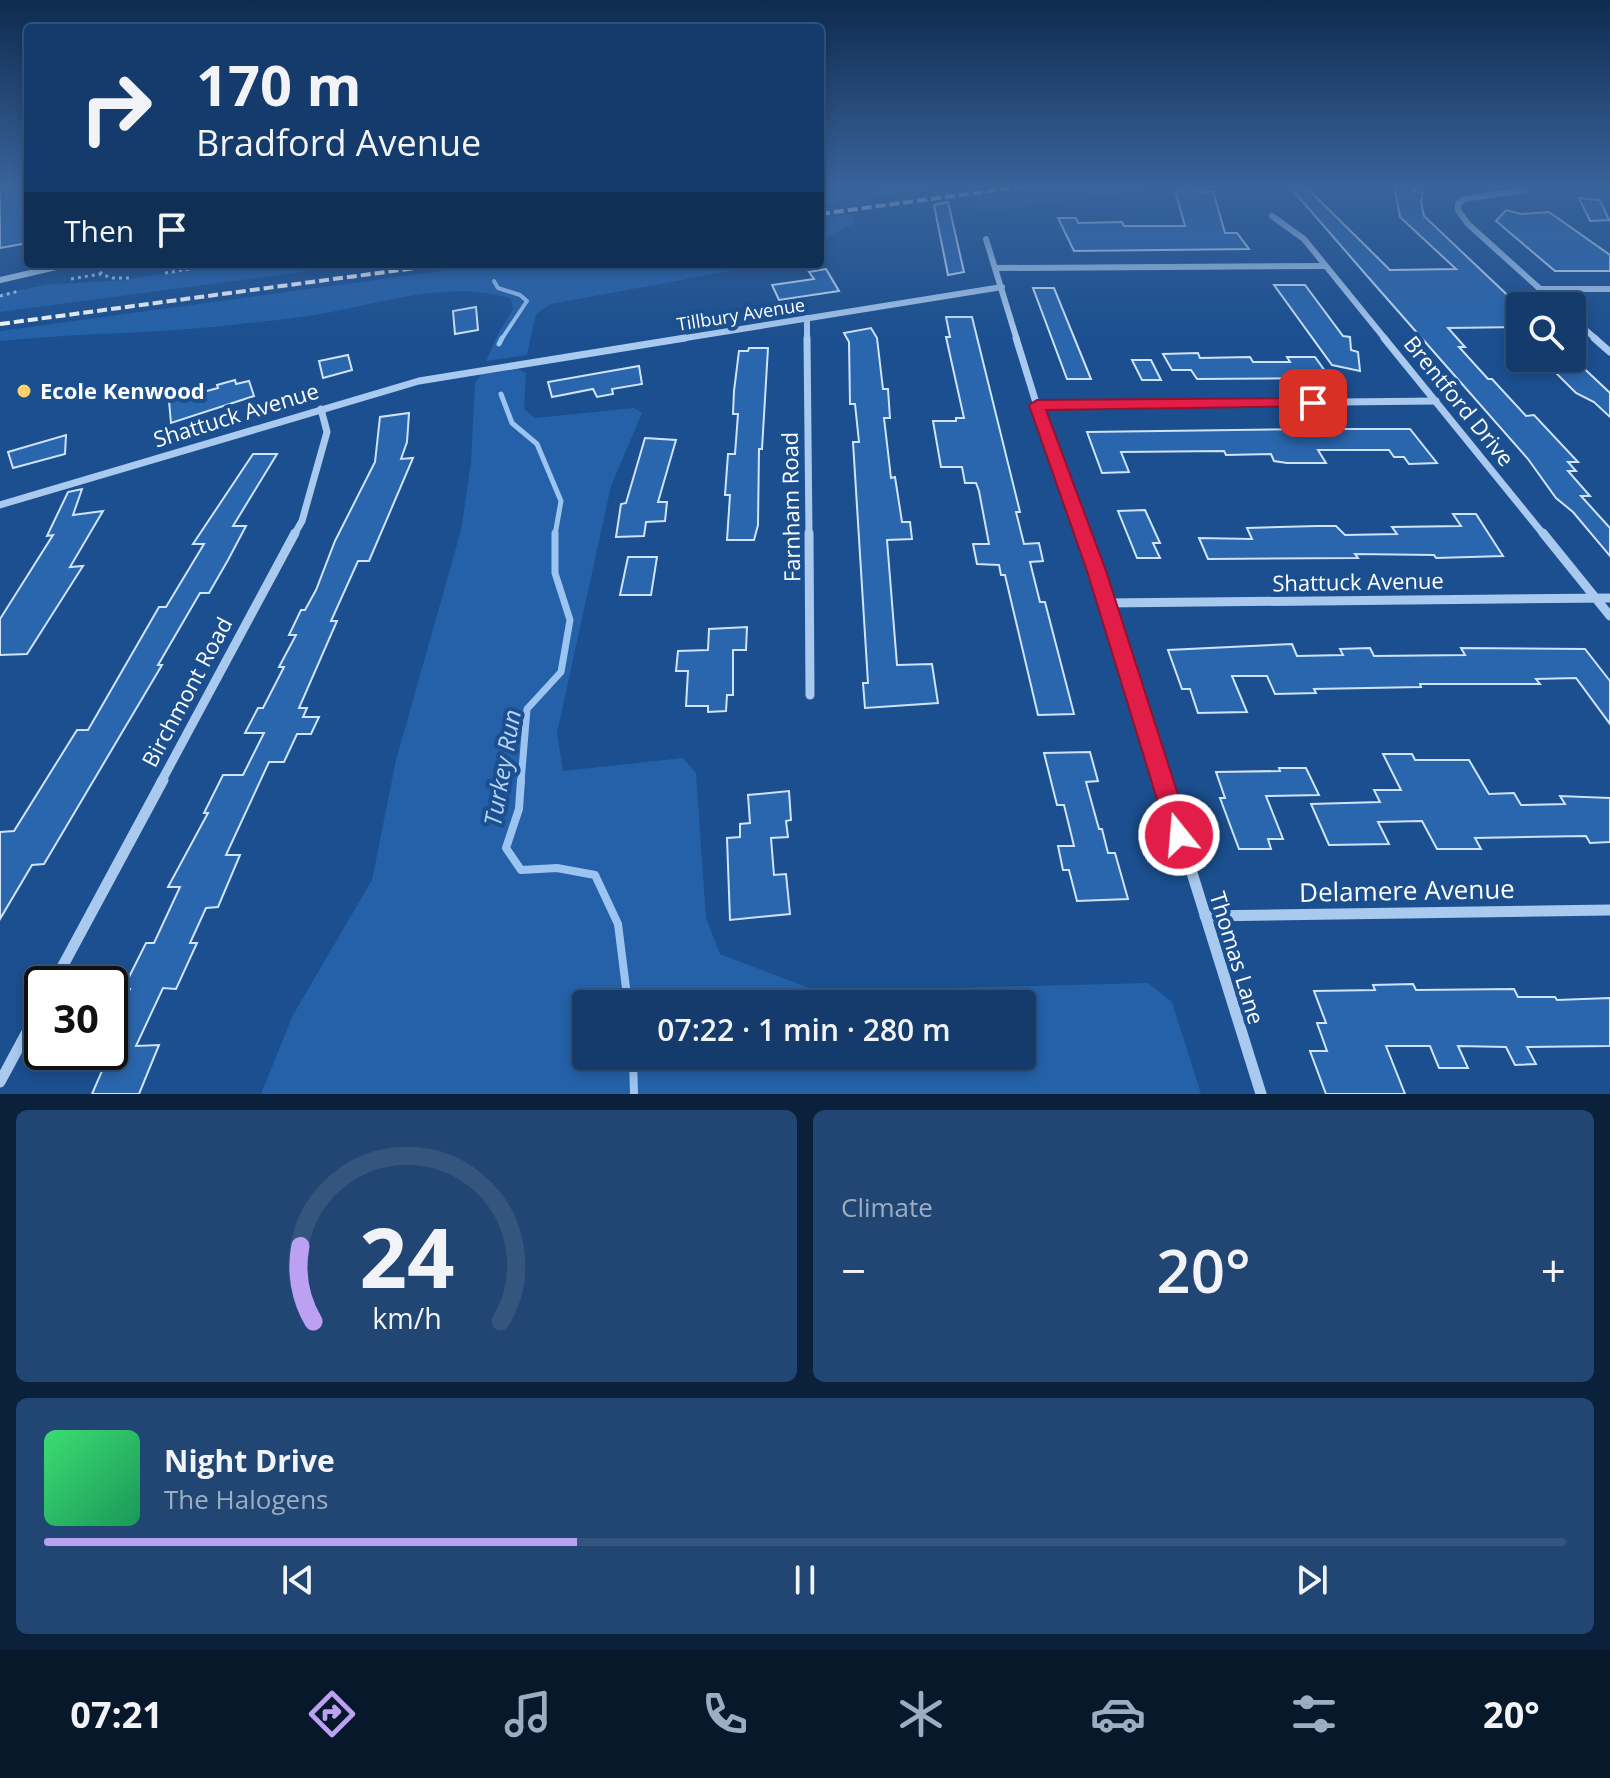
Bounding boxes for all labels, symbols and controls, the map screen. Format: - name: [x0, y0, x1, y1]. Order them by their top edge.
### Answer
- text: 170 m: [196, 46, 362, 122]
- icon: right: [64, 56, 168, 160]
- text: Bradford Avenue: [196, 118, 481, 167]
- icon: arrive: [150, 208, 194, 252]
- text: Then: [64, 210, 134, 251]
- street label: Tillbury Avenue: [675, 292, 807, 336]
- map controls: [1506, 292, 1586, 372]
- button: search: [1506, 292, 1586, 372]
- street label: Brentford Drive: [1398, 329, 1522, 472]
- pin: [1279, 369, 1347, 437]
- place label: Ecole Kenwood: [40, 375, 205, 405]
- street label: Shattuck Avenue: [149, 375, 322, 453]
- icon: arrive: [1291, 381, 1335, 425]
- marker: Ecole Kenwood: [15, 382, 33, 400]
- street label: Farnham Road: [774, 432, 806, 582]
- street label: Shattuck Avenue: [1272, 565, 1444, 597]
- street label: Birchmont Road: [134, 611, 238, 772]
- water label: Turkey Run: [475, 707, 528, 829]
- position arrow: [1137, 793, 1221, 877]
- street label: Delamere Avenue: [1299, 870, 1515, 910]
- street label: Thomas Lane: [1204, 888, 1272, 1028]
- speed limit sign: 30: [24, 966, 128, 1070]
- text: 07:22 · 1 min · 280 m: [657, 1009, 951, 1050]
- text: Climate: [841, 1189, 933, 1225]
- text: 24: [359, 1199, 454, 1312]
- text: 20°: [1156, 1229, 1251, 1311]
- text: −: [841, 1240, 866, 1300]
- text: +: [1541, 1240, 1566, 1300]
- text: km/h: [372, 1298, 441, 1337]
- text: Night Drive: [164, 1440, 335, 1481]
- text: The Halogens: [164, 1481, 329, 1517]
- icon: previous: [276, 1558, 320, 1602]
- icon: pause: [783, 1558, 827, 1602]
- icon: next: [1290, 1558, 1334, 1602]
- icon: directions: [304, 1686, 360, 1742]
- icon: music: [500, 1686, 556, 1742]
- icon: phone: [697, 1686, 753, 1742]
- icon: climate: [893, 1686, 949, 1742]
- icon: car: [1090, 1686, 1146, 1742]
- icon: filters: [1286, 1686, 1342, 1742]
- text: 07:21: [70, 1690, 163, 1739]
- text: 20°: [1483, 1690, 1540, 1739]

